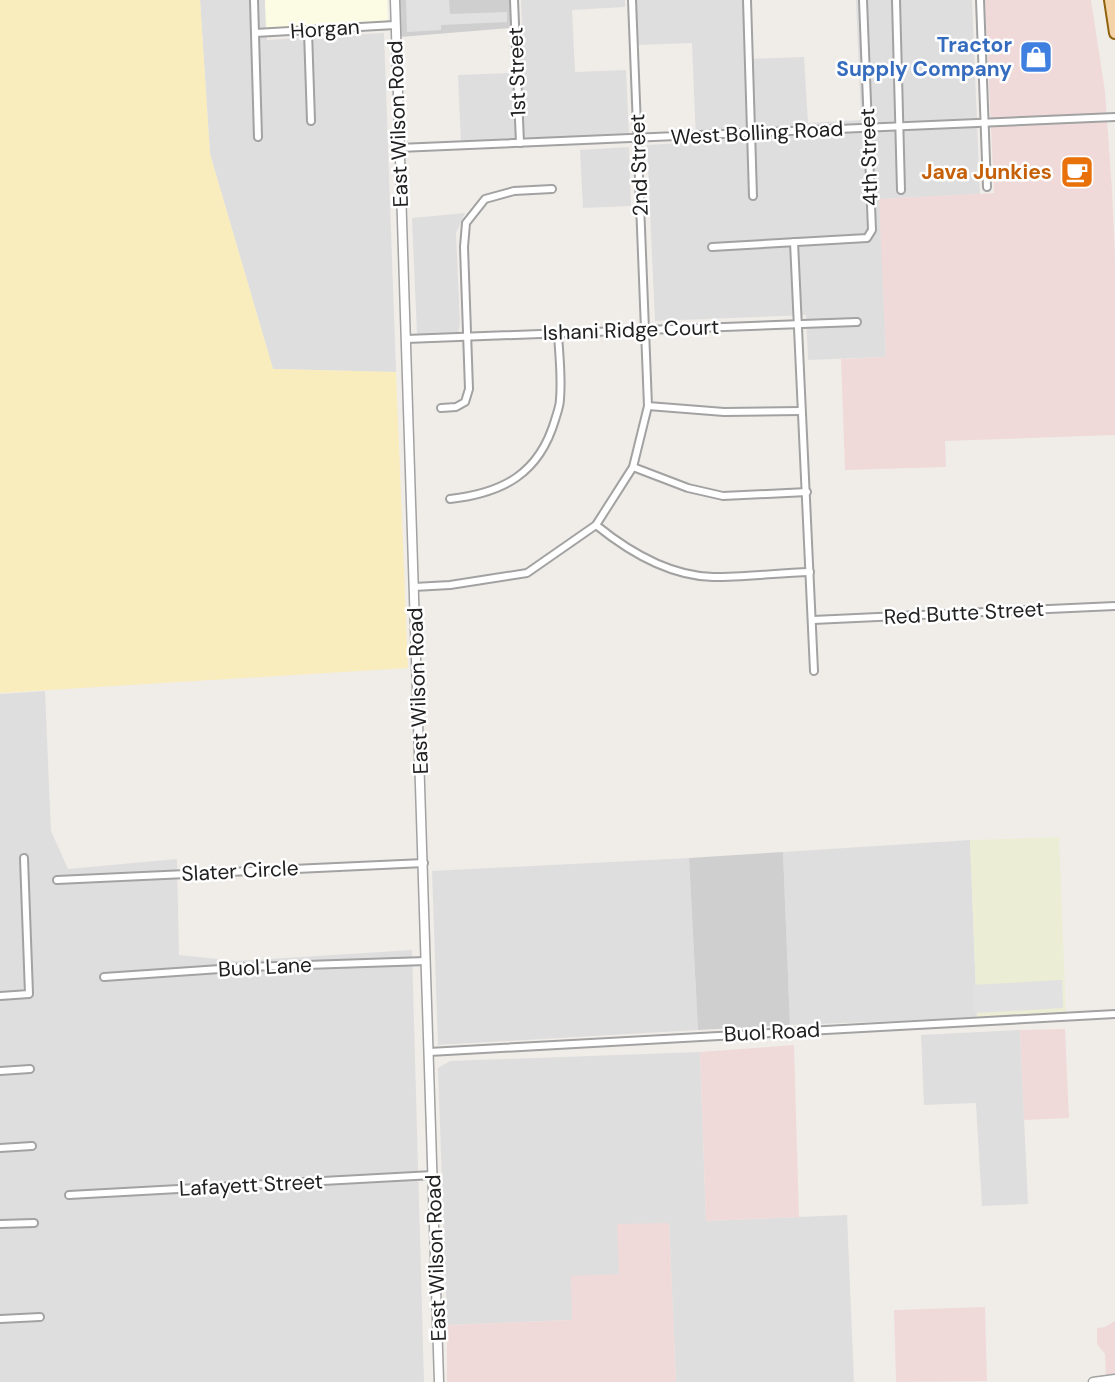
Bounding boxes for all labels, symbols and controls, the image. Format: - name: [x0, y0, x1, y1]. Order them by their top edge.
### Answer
- street label: Horgan: [289, 13, 361, 45]
- street label: 1st Street: [501, 27, 533, 117]
- place label: Tractor Supply Company: [836, 31, 1012, 83]
- shop icon: Tractor Supply Company: [1017, 38, 1055, 76]
- street label: East Wilson Road: [381, 40, 415, 208]
- street label: 4th Street: [853, 107, 885, 207]
- street label: 2nd Street: [623, 113, 655, 217]
- street label: West Bolling Road: [670, 114, 844, 152]
- cafe icon: Java Junkies: [1058, 153, 1096, 191]
- place label: Java Junkies: [921, 158, 1052, 186]
- street label: Ishani Ridge Court: [542, 313, 720, 347]
- street label: Red Butte Street: [883, 595, 1045, 631]
- street label: East Wilson Road: [401, 607, 435, 775]
- street label: Slater Circle: [181, 854, 299, 888]
- street label: Buol Lane: [217, 951, 313, 983]
- street label: Buol Road: [723, 1015, 821, 1049]
- street label: Lafayett Street: [178, 1167, 324, 1203]
- street label: East Wilson Road: [419, 1174, 453, 1342]

